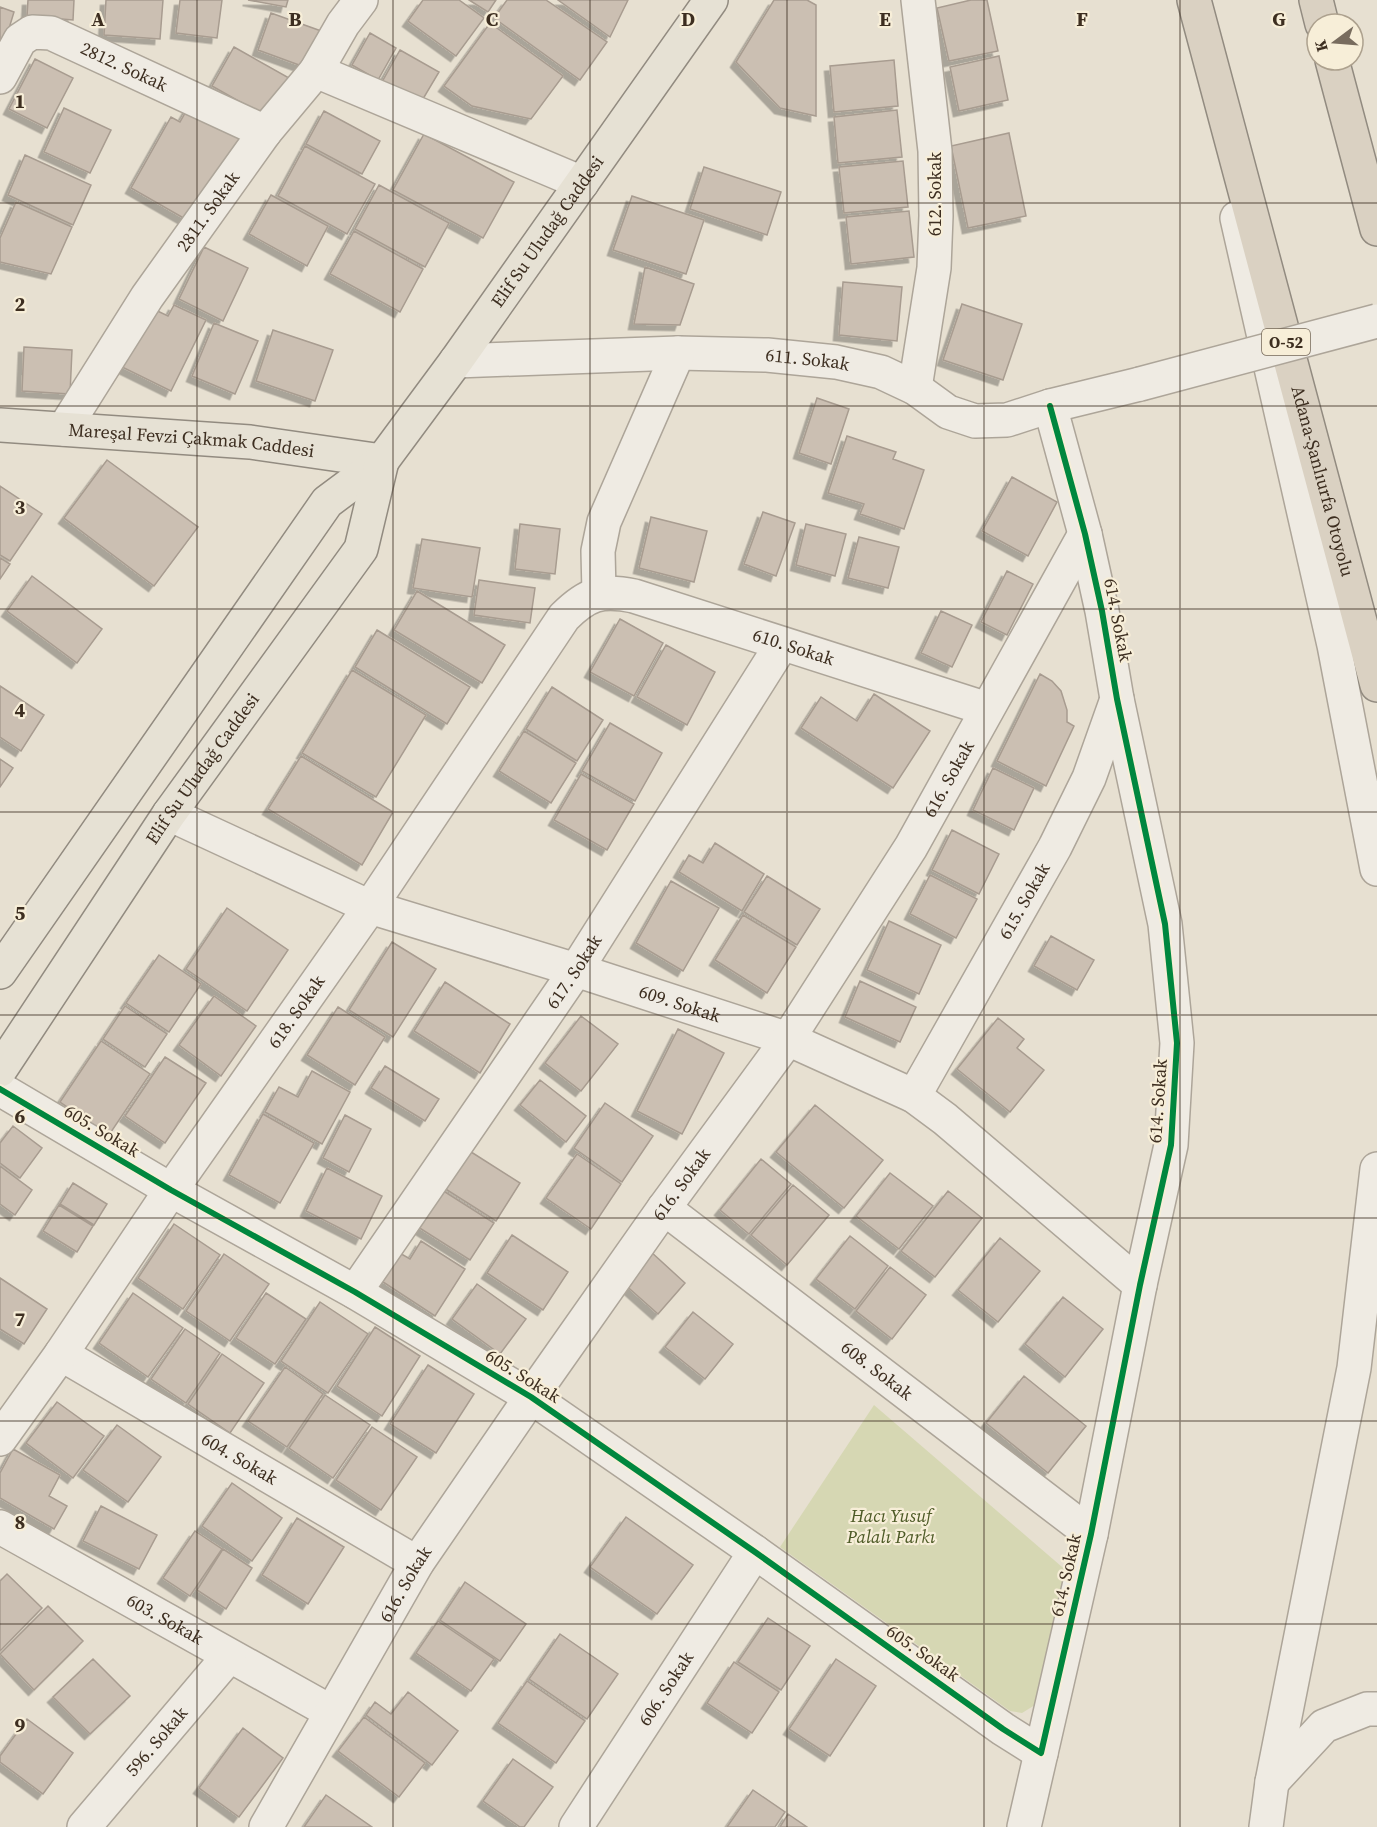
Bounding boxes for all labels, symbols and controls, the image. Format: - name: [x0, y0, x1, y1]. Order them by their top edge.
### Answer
- text: A: [91, 5, 105, 33]
- text: B: [288, 5, 302, 33]
- text: C: [486, 5, 498, 33]
- text: D: [681, 5, 695, 33]
- text: E: [879, 5, 891, 33]
- text: F: [1076, 5, 1088, 33]
- text: G: [1272, 5, 1286, 33]
- north arrow: [1305, 12, 1365, 72]
- street label: 2812. Sokak: [77, 35, 172, 97]
- text: K: [1308, 37, 1333, 55]
- text: 1: [15, 87, 25, 115]
- street label: Elif Su Uludağ Caddesi: [485, 150, 609, 312]
- street label: 612. Sokak: [922, 152, 947, 236]
- street label: 2811. Sokak: [170, 166, 245, 257]
- text: 2: [15, 290, 26, 318]
- road number: O-52: [1262, 329, 1310, 355]
- street label: 611. Sokak: [764, 342, 852, 377]
- street label: Adana-Şanlıurfa Otoyolu: [1286, 383, 1360, 579]
- street label: Mareşal Fevzi Çakmak Caddesi: [68, 417, 316, 463]
- text: 3: [15, 493, 26, 521]
- street label: 614. Sokak: [1098, 576, 1139, 664]
- street label: 610. Sokak: [750, 622, 838, 671]
- street label: Elif Su Uludağ Caddesi: [139, 688, 265, 849]
- text: 4: [15, 696, 26, 724]
- street label: 616. Sokak: [917, 736, 980, 822]
- street label: 615. Sokak: [992, 858, 1056, 944]
- text: 5: [15, 899, 26, 927]
- street label: 617. Sokak: [540, 929, 607, 1014]
- street label: 618. Sokak: [261, 970, 331, 1053]
- street label: 609. Sokak: [636, 978, 724, 1028]
- street label: 614. Sokak: [1142, 1058, 1173, 1144]
- street label: 605. Sokak: [60, 1098, 145, 1163]
- text: 6: [15, 1102, 26, 1130]
- street label: 616. Sokak: [646, 1142, 716, 1225]
- text: 7: [15, 1305, 26, 1333]
- street label: 608. Sokak: [836, 1335, 919, 1406]
- street label: 605. Sokak: [481, 1343, 566, 1409]
- street label: 604. Sokak: [197, 1426, 283, 1491]
- park label: Hacı Yusuf Palalı Parkı: [846, 1503, 936, 1549]
- text: 8: [15, 1508, 25, 1536]
- street label: 614. Sokak: [1044, 1531, 1087, 1619]
- street label: 616. Sokak: [373, 1541, 437, 1627]
- street label: 603. Sokak: [122, 1587, 208, 1650]
- street label: 605. Sokak: [882, 1618, 965, 1687]
- street label: 606. Sokak: [632, 1646, 699, 1731]
- street label: 596. Sokak: [119, 1701, 193, 1782]
- text: 9: [15, 1711, 26, 1739]

